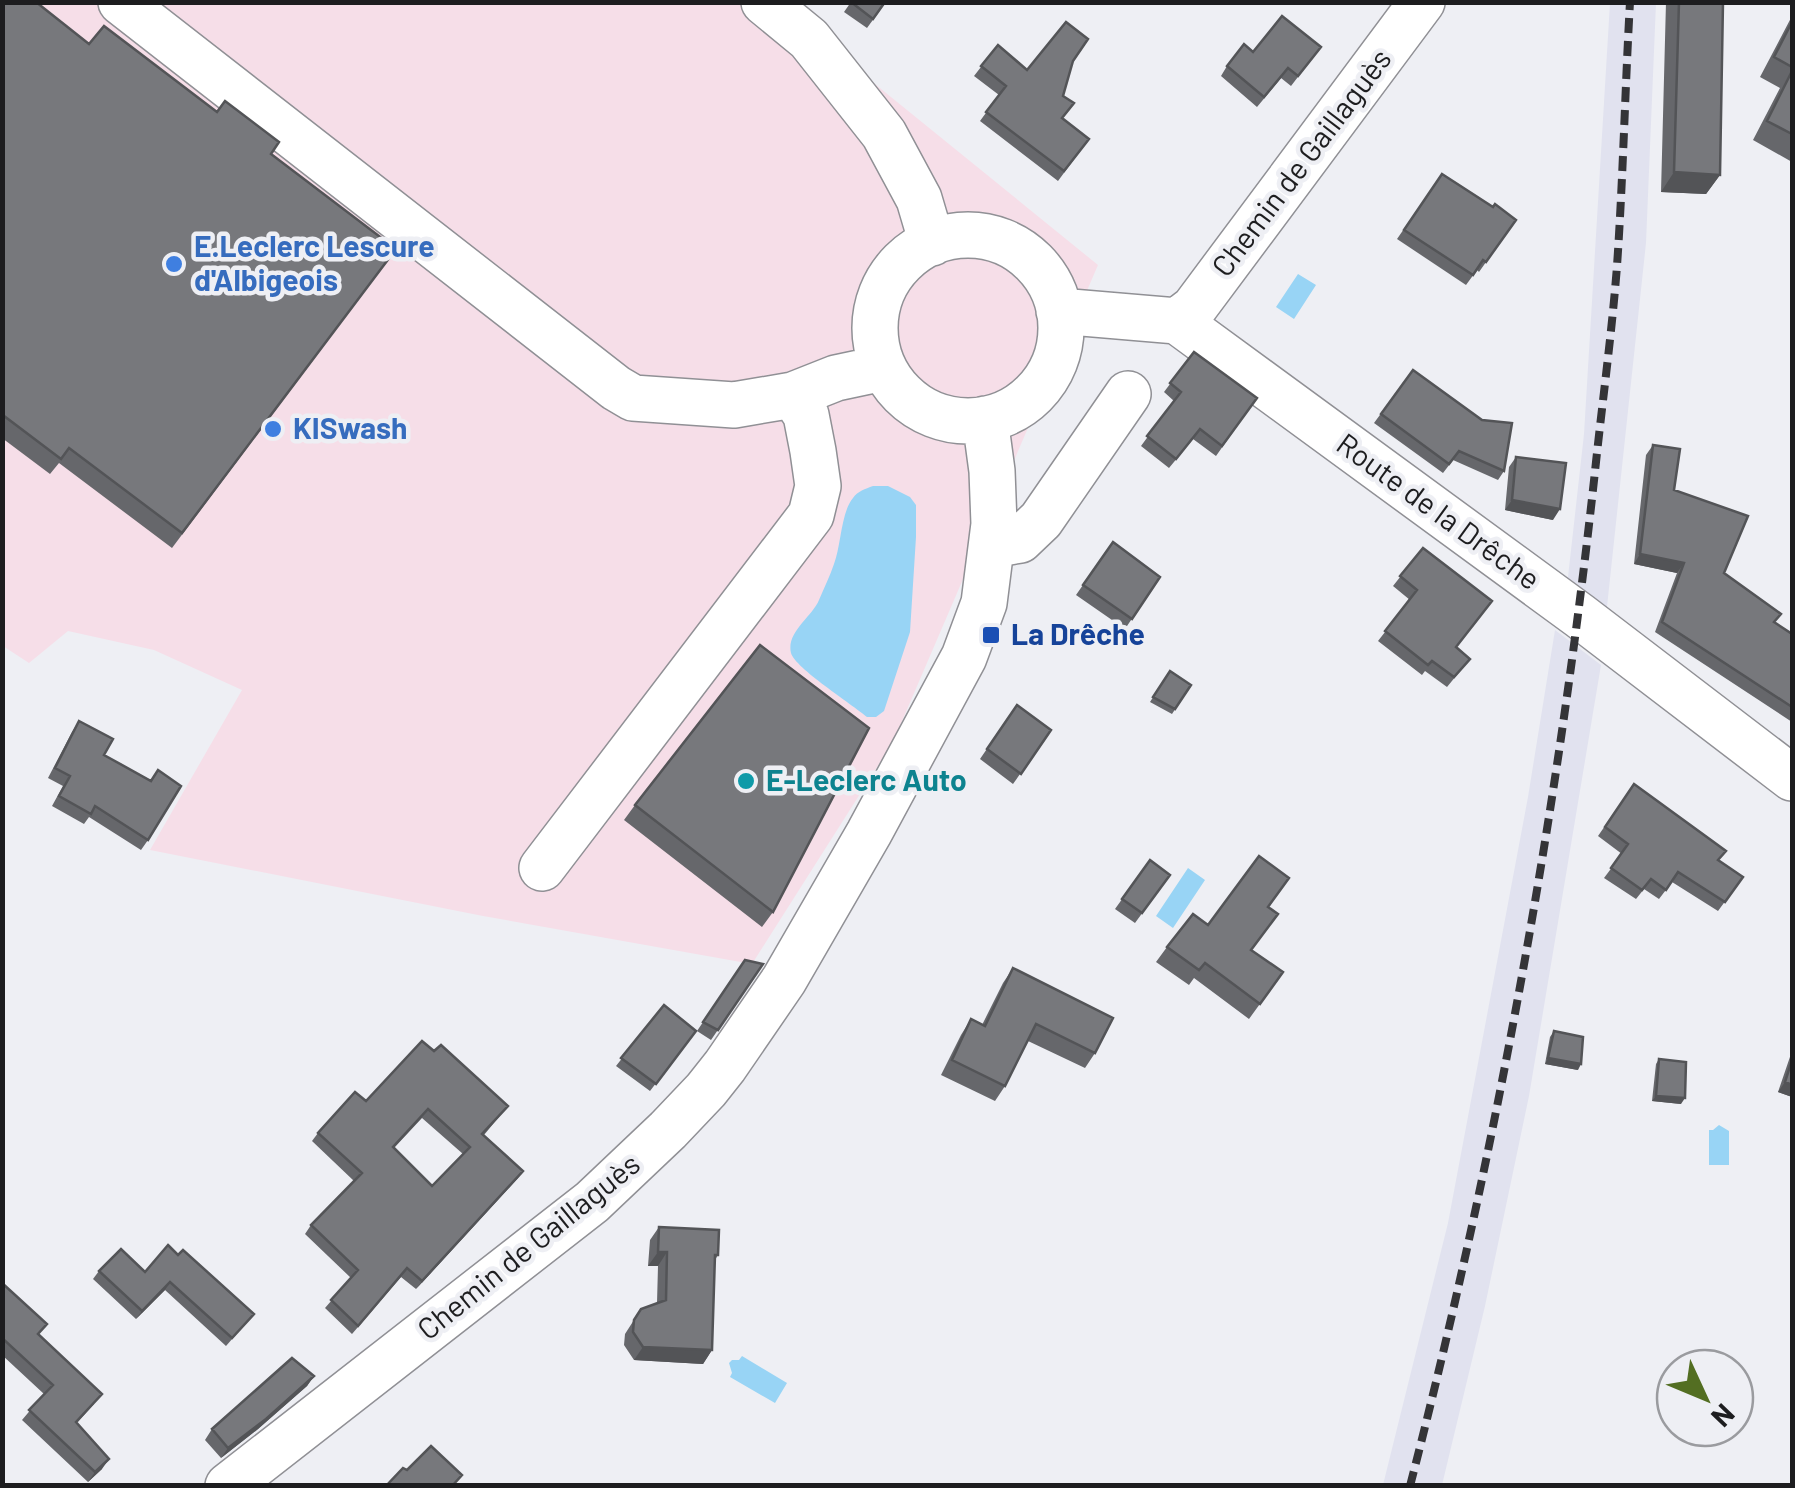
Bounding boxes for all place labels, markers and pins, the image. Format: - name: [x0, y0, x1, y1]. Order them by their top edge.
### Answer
- place label: E.Leclerc Lescure d'Albigeois: [194, 227, 435, 297]
- marker: E.Leclerc Lescure d'Albigeois: [163, 253, 185, 275]
- place label: KISwash: [293, 409, 408, 445]
- marker: KISwash: [262, 418, 284, 440]
- place label: La Drêche: [1011, 615, 1145, 651]
- marker: La Drêche: [980, 624, 1002, 646]
- place label: E-Leclerc Auto: [766, 761, 967, 797]
- marker: E-Leclerc Auto: [735, 770, 757, 792]

